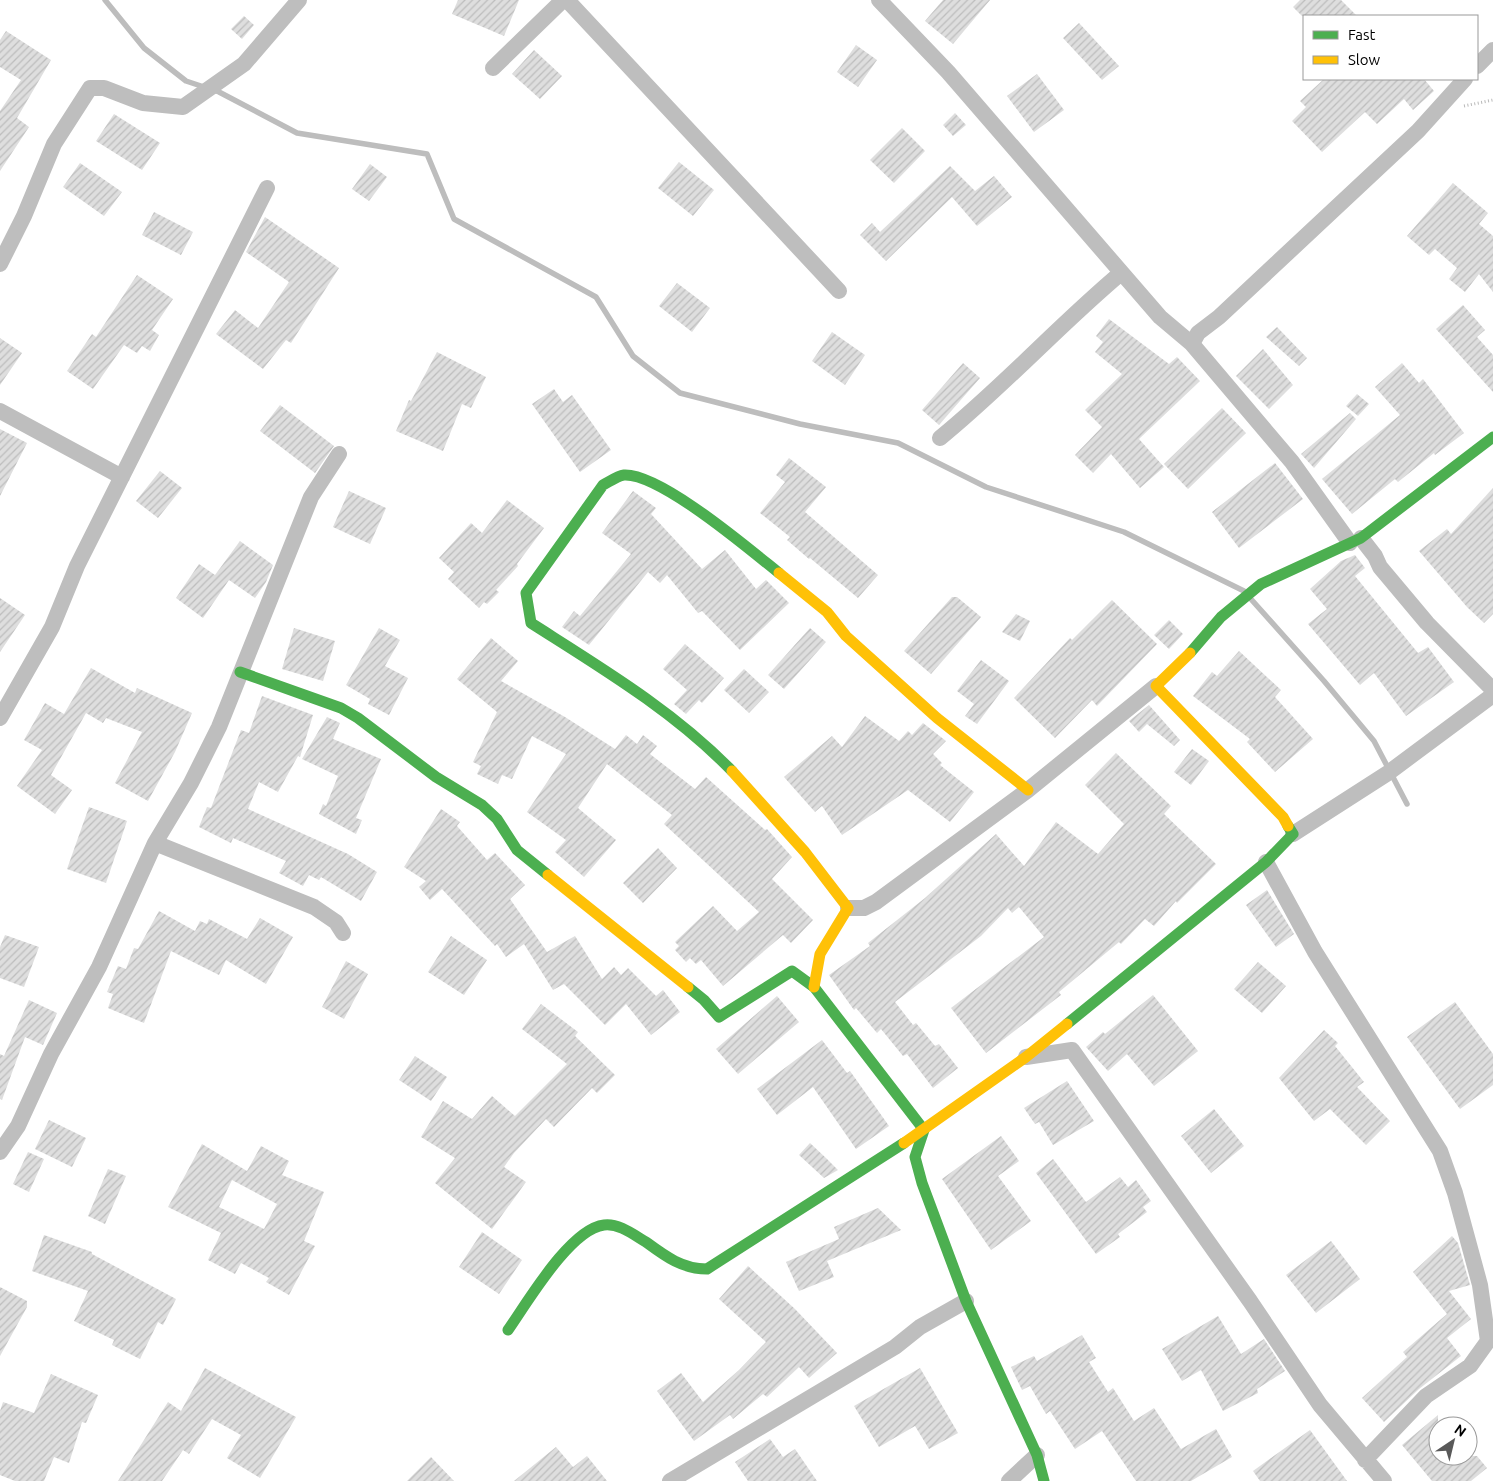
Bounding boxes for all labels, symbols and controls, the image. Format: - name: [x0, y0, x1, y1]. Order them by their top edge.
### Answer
- legend: [1303, 15, 1478, 80]
- text: Fast: [1348, 26, 1376, 43]
- text: Slow: [1348, 51, 1381, 68]
- north arrow: [1428, 1416, 1478, 1466]
- text: N: [1452, 1421, 1469, 1440]

